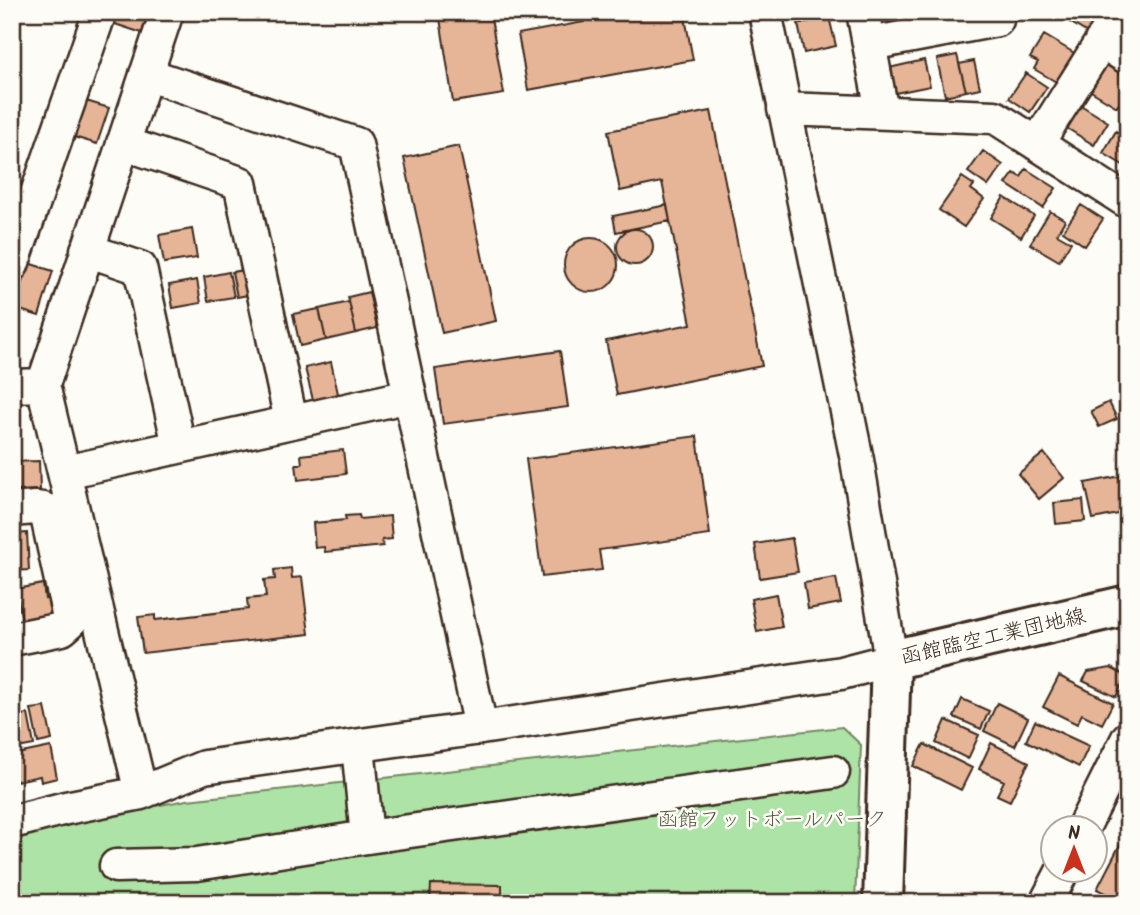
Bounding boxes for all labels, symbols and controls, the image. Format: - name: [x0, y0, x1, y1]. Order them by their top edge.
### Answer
- street label: 函館臨空工業団地線: [898, 600, 1089, 675]
- park label: 函館フットボールパーク: [657, 804, 887, 837]
- north arrow: [1038, 814, 1108, 884]
- text: N: [1068, 819, 1080, 849]

